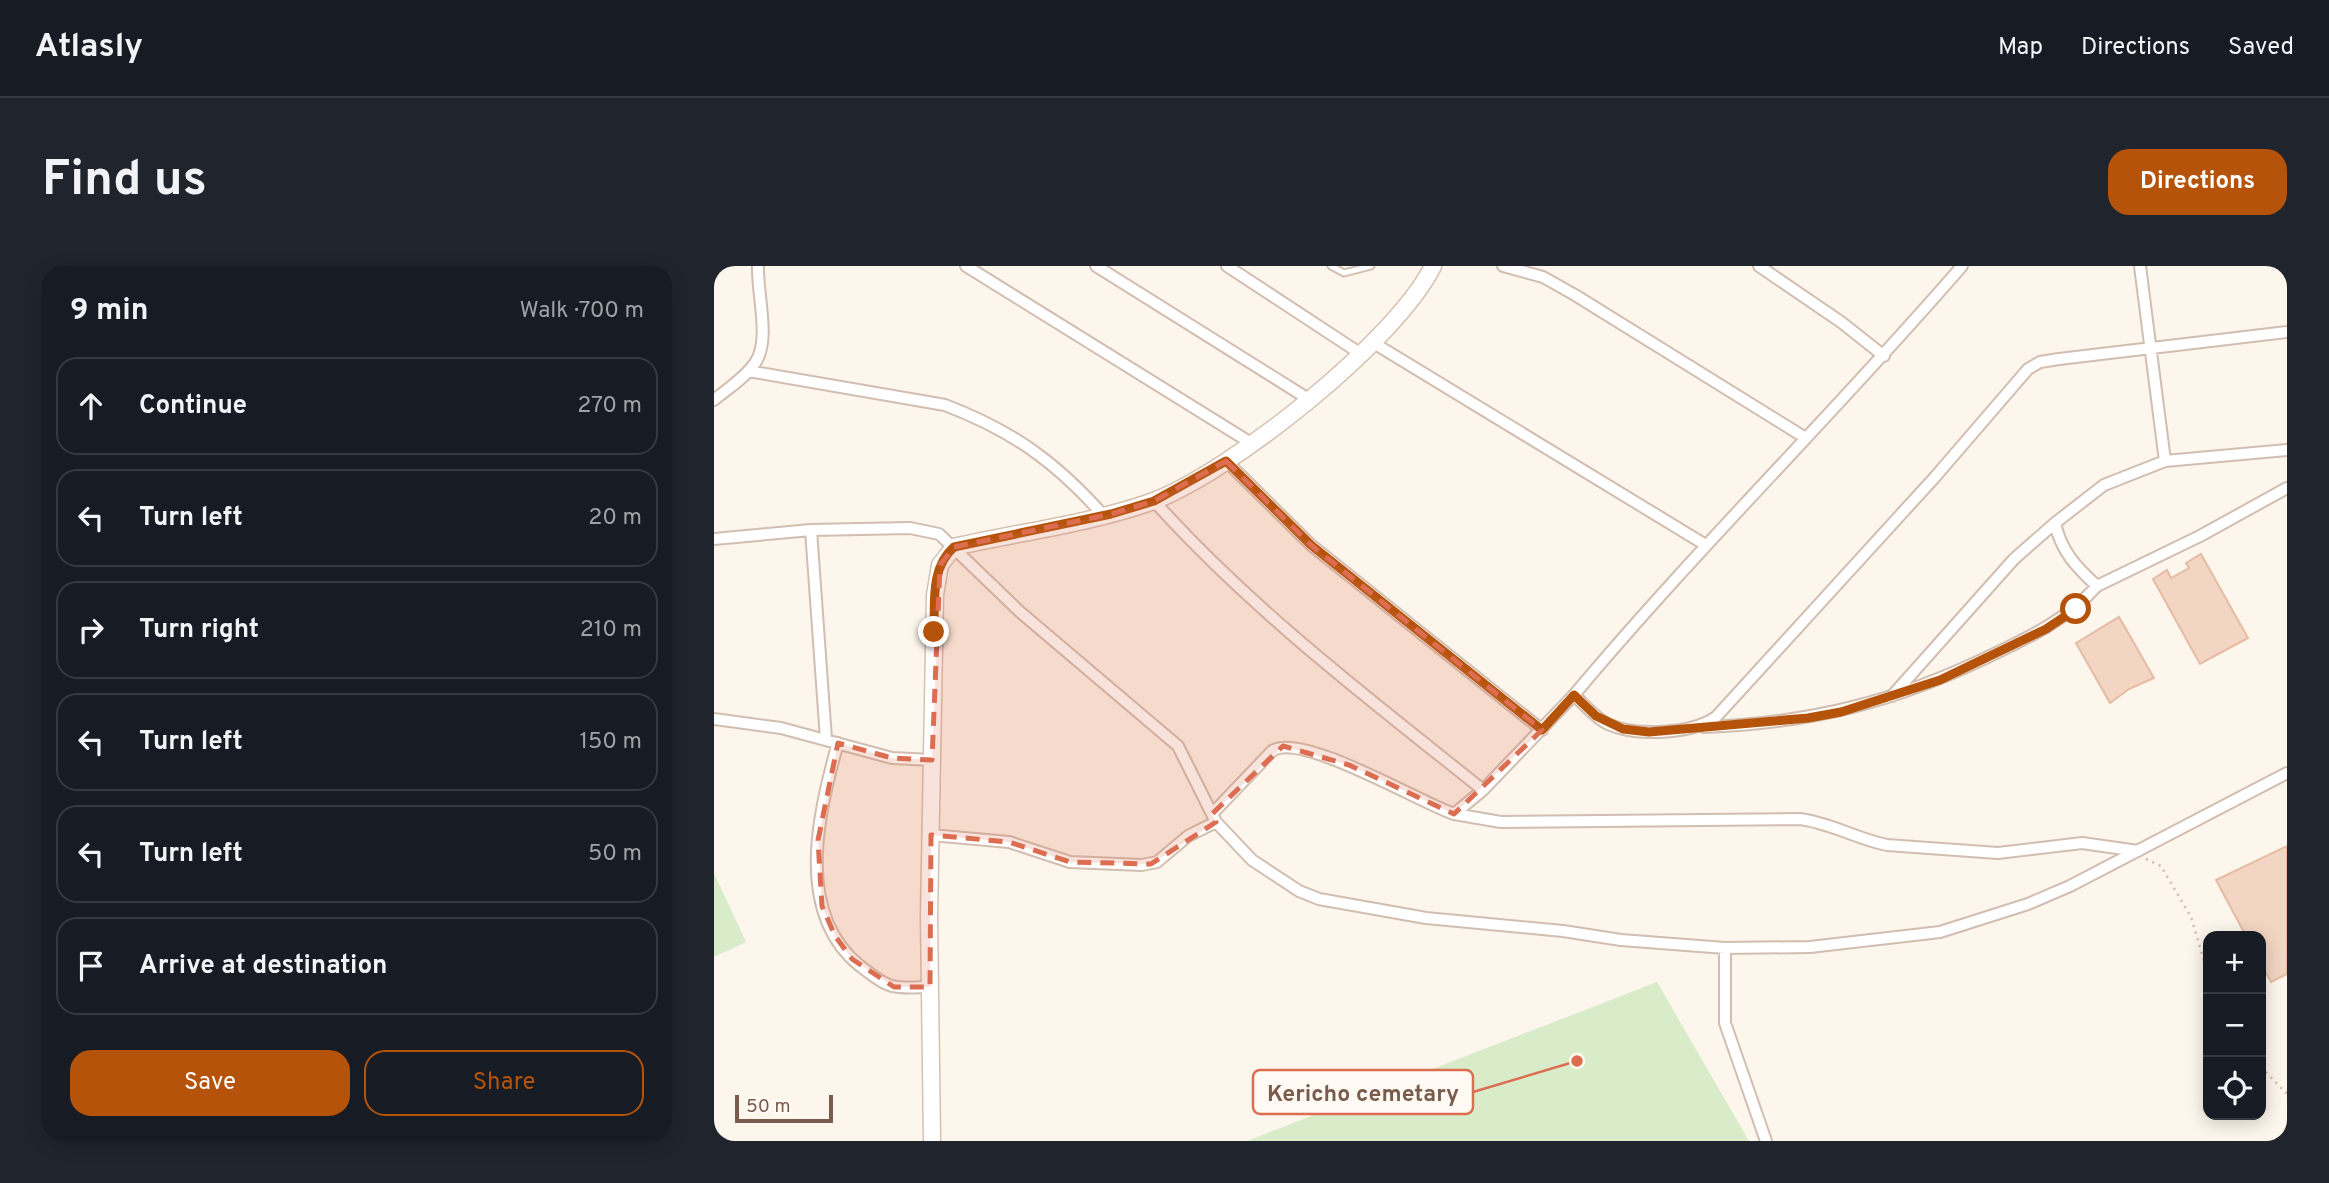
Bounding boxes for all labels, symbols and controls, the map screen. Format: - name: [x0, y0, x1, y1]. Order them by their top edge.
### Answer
- text: Atlasly: [35, 27, 143, 69]
- text: Map: [1998, 33, 2043, 63]
- text: Directions: [2081, 33, 2190, 63]
- text: Saved: [2228, 33, 2294, 63]
- button: Directions: [2108, 149, 2287, 215]
- text: Find us: [42, 151, 207, 213]
- text: 9 min: [70, 293, 148, 330]
- text: Walk · 700 m: [519, 297, 644, 326]
- icon: ahead: [72, 387, 110, 425]
- text: Continue: [139, 390, 247, 423]
- text: 270 m: [577, 392, 642, 421]
- icon: left: [72, 499, 110, 537]
- text: Turn left: [139, 502, 243, 535]
- text: 20 m: [588, 504, 642, 533]
- route start: [2060, 593, 2091, 624]
- icon: right: [72, 611, 110, 649]
- text: Turn right: [139, 614, 259, 647]
- text: 210 m: [580, 616, 642, 645]
- route end: [918, 616, 949, 647]
- icon: left: [72, 723, 110, 761]
- text: Turn left: [139, 726, 243, 759]
- text: 150 m: [580, 728, 642, 757]
- icon: left: [72, 835, 110, 873]
- text: Turn left: [139, 838, 243, 871]
- text: 50 m: [588, 840, 642, 869]
- map controls: [2203, 931, 2266, 1120]
- button: +: [2203, 931, 2266, 994]
- icon: arrive: [72, 947, 110, 985]
- text: Arrive at destination: [139, 950, 387, 983]
- button: −: [2203, 994, 2266, 1057]
- button: Save: [70, 1050, 350, 1116]
- button: Share: [364, 1050, 644, 1116]
- button: locate: [2203, 1057, 2266, 1120]
- callout: Kericho cemetary: [1253, 1070, 1473, 1114]
- text: Kericho cemetary: [1267, 1081, 1459, 1110]
- scale bar: [735, 1092, 833, 1124]
- text: 50 m: [746, 1095, 791, 1119]

